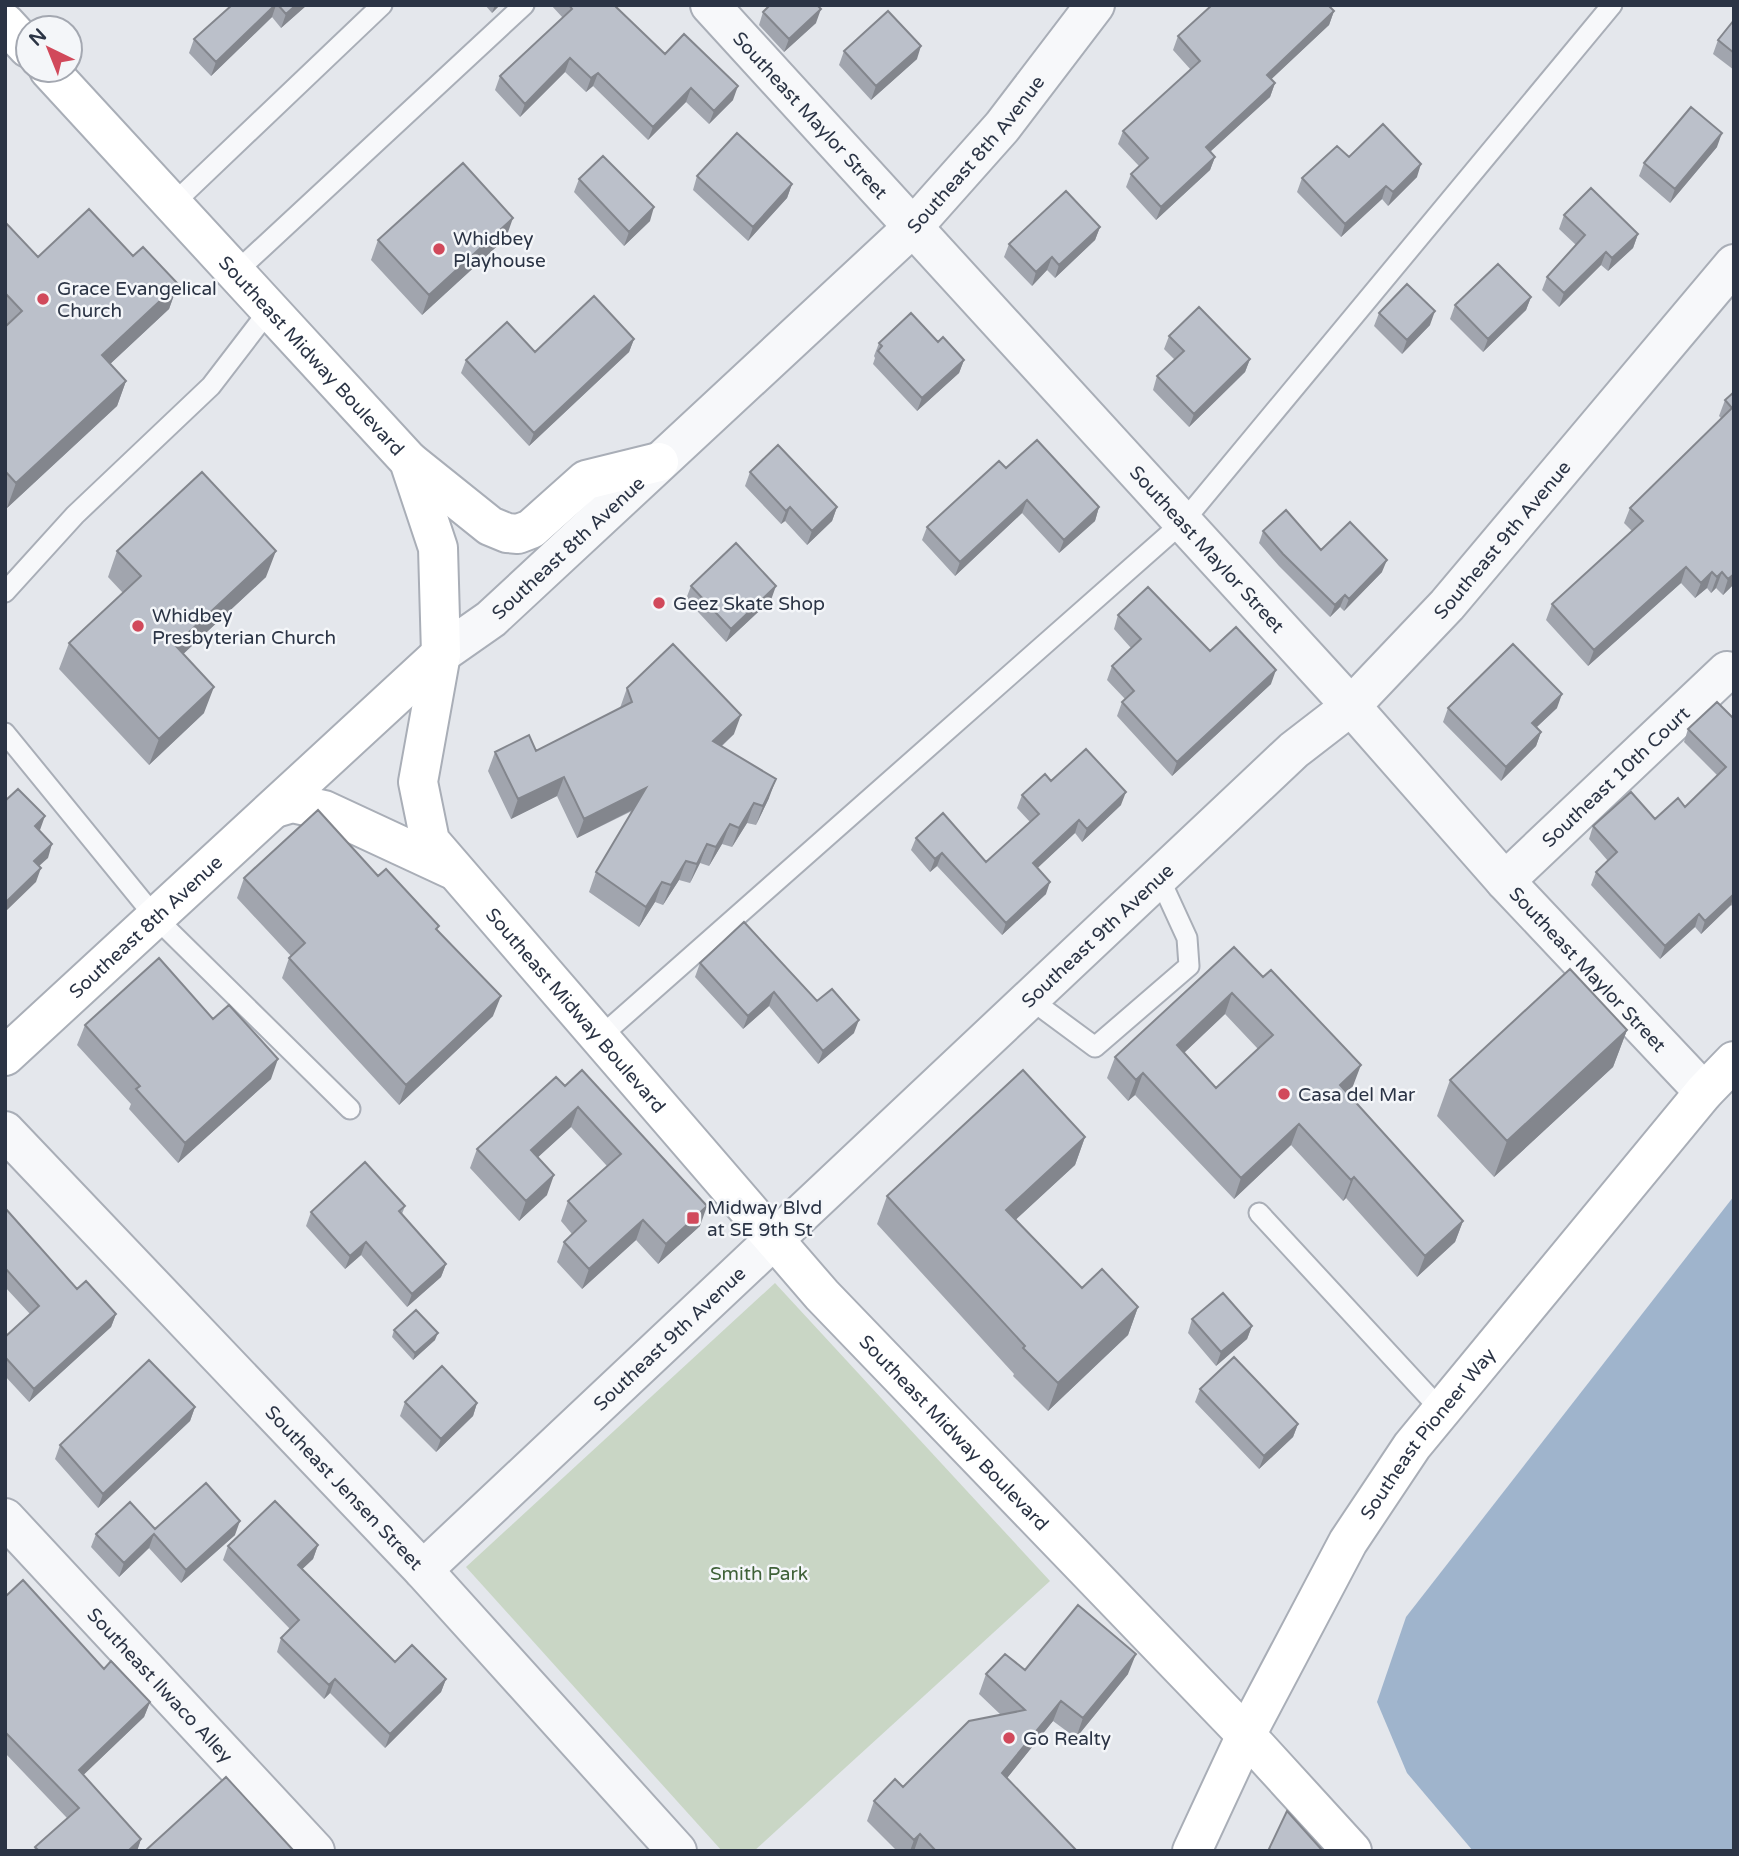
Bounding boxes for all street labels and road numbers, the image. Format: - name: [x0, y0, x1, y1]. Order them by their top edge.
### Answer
- street label: Southeast Maylor Street: [728, 28, 892, 204]
- street label: Southeast 8th Avenue: [903, 71, 1049, 238]
- street label: Southeast Midway Boulevard: [214, 252, 408, 460]
- street label: Southeast 9th Avenue: [1430, 457, 1576, 624]
- street label: Southeast Maylor Street: [1125, 462, 1288, 638]
- street label: Southeast 8th Avenue: [488, 472, 649, 624]
- street label: Southeast 10th Court: [1538, 702, 1694, 852]
- street label: Southeast 8th Avenue: [65, 851, 227, 1003]
- street label: Southeast 9th Avenue: [1017, 859, 1178, 1013]
- street label: Southeast Maylor Street: [1504, 883, 1670, 1057]
- street label: Southeast Midway Boulevard: [481, 904, 670, 1118]
- street label: Southeast 9th Avenue: [589, 1262, 750, 1416]
- street label: Southeast Midway Boulevard: [854, 1331, 1053, 1535]
- street label: Southeast Pioneer Way: [1356, 1344, 1500, 1524]
- street label: Southeast Jensen Street: [260, 1401, 427, 1575]
- street label: Southeast Ilwaco Alley: [82, 1604, 237, 1767]

